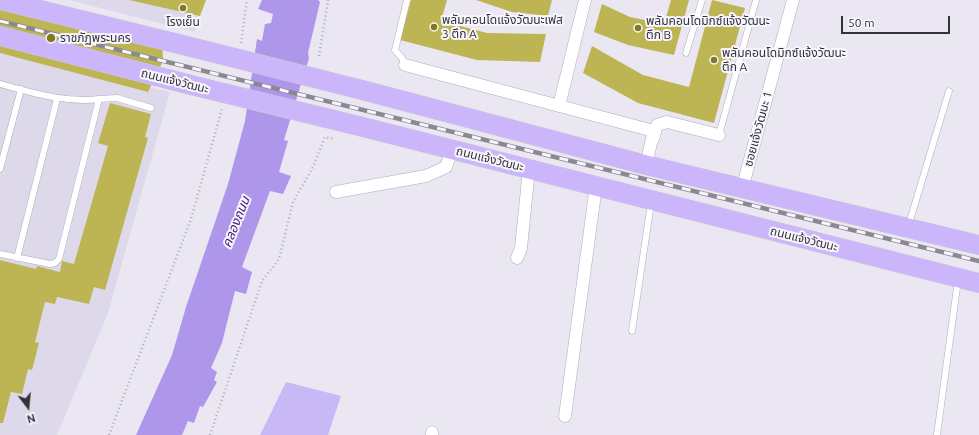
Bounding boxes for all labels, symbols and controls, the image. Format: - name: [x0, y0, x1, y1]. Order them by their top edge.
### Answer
- marker: โรงเย็น: [178, 3, 188, 13]
- scale bar: [843, 8, 952, 34]
- place label: พลัมคอนโดแจ้งวัฒนะเฟส 3 ตึก A: [442, 13, 563, 41]
- place label: พลัมคอนโดมิกซ์แจ้งวัฒนะ ตึก B: [646, 14, 770, 42]
- place label: โรงเย็น: [166, 15, 200, 29]
- text: 50 m: [848, 16, 875, 29]
- marker: พลัมคอนโดแจ้งวัฒนะเฟส 3 ตึก A: [429, 22, 439, 32]
- marker: พลัมคอนโดมิกซ์แจ้งวัฒนะ ตึก B: [633, 23, 643, 33]
- place label: ราชภัฏพระนคร: [60, 31, 131, 45]
- marker: ราชภัฏพระนคร: [45, 32, 57, 44]
- place label: พลัมคอนโดมิกซ์แจ้งวัฒนะ ตึก A: [722, 46, 846, 74]
- marker: พลัมคอนโดมิกซ์แจ้งวัฒนะ ตึก A: [709, 55, 719, 65]
- street label: ถนนแจ้งวัฒนะ: [140, 66, 210, 96]
- street label: ซอยแจ้งวัฒนะ 1: [741, 90, 775, 168]
- street label: ถนนแจ้งวัฒนะ: [455, 144, 525, 174]
- water label: คลองถนน: [219, 194, 253, 250]
- street label: ถนนแจ้งวัฒนะ: [769, 224, 839, 254]
- north arrow: [8, 387, 48, 427]
- text: N: [26, 412, 37, 425]

